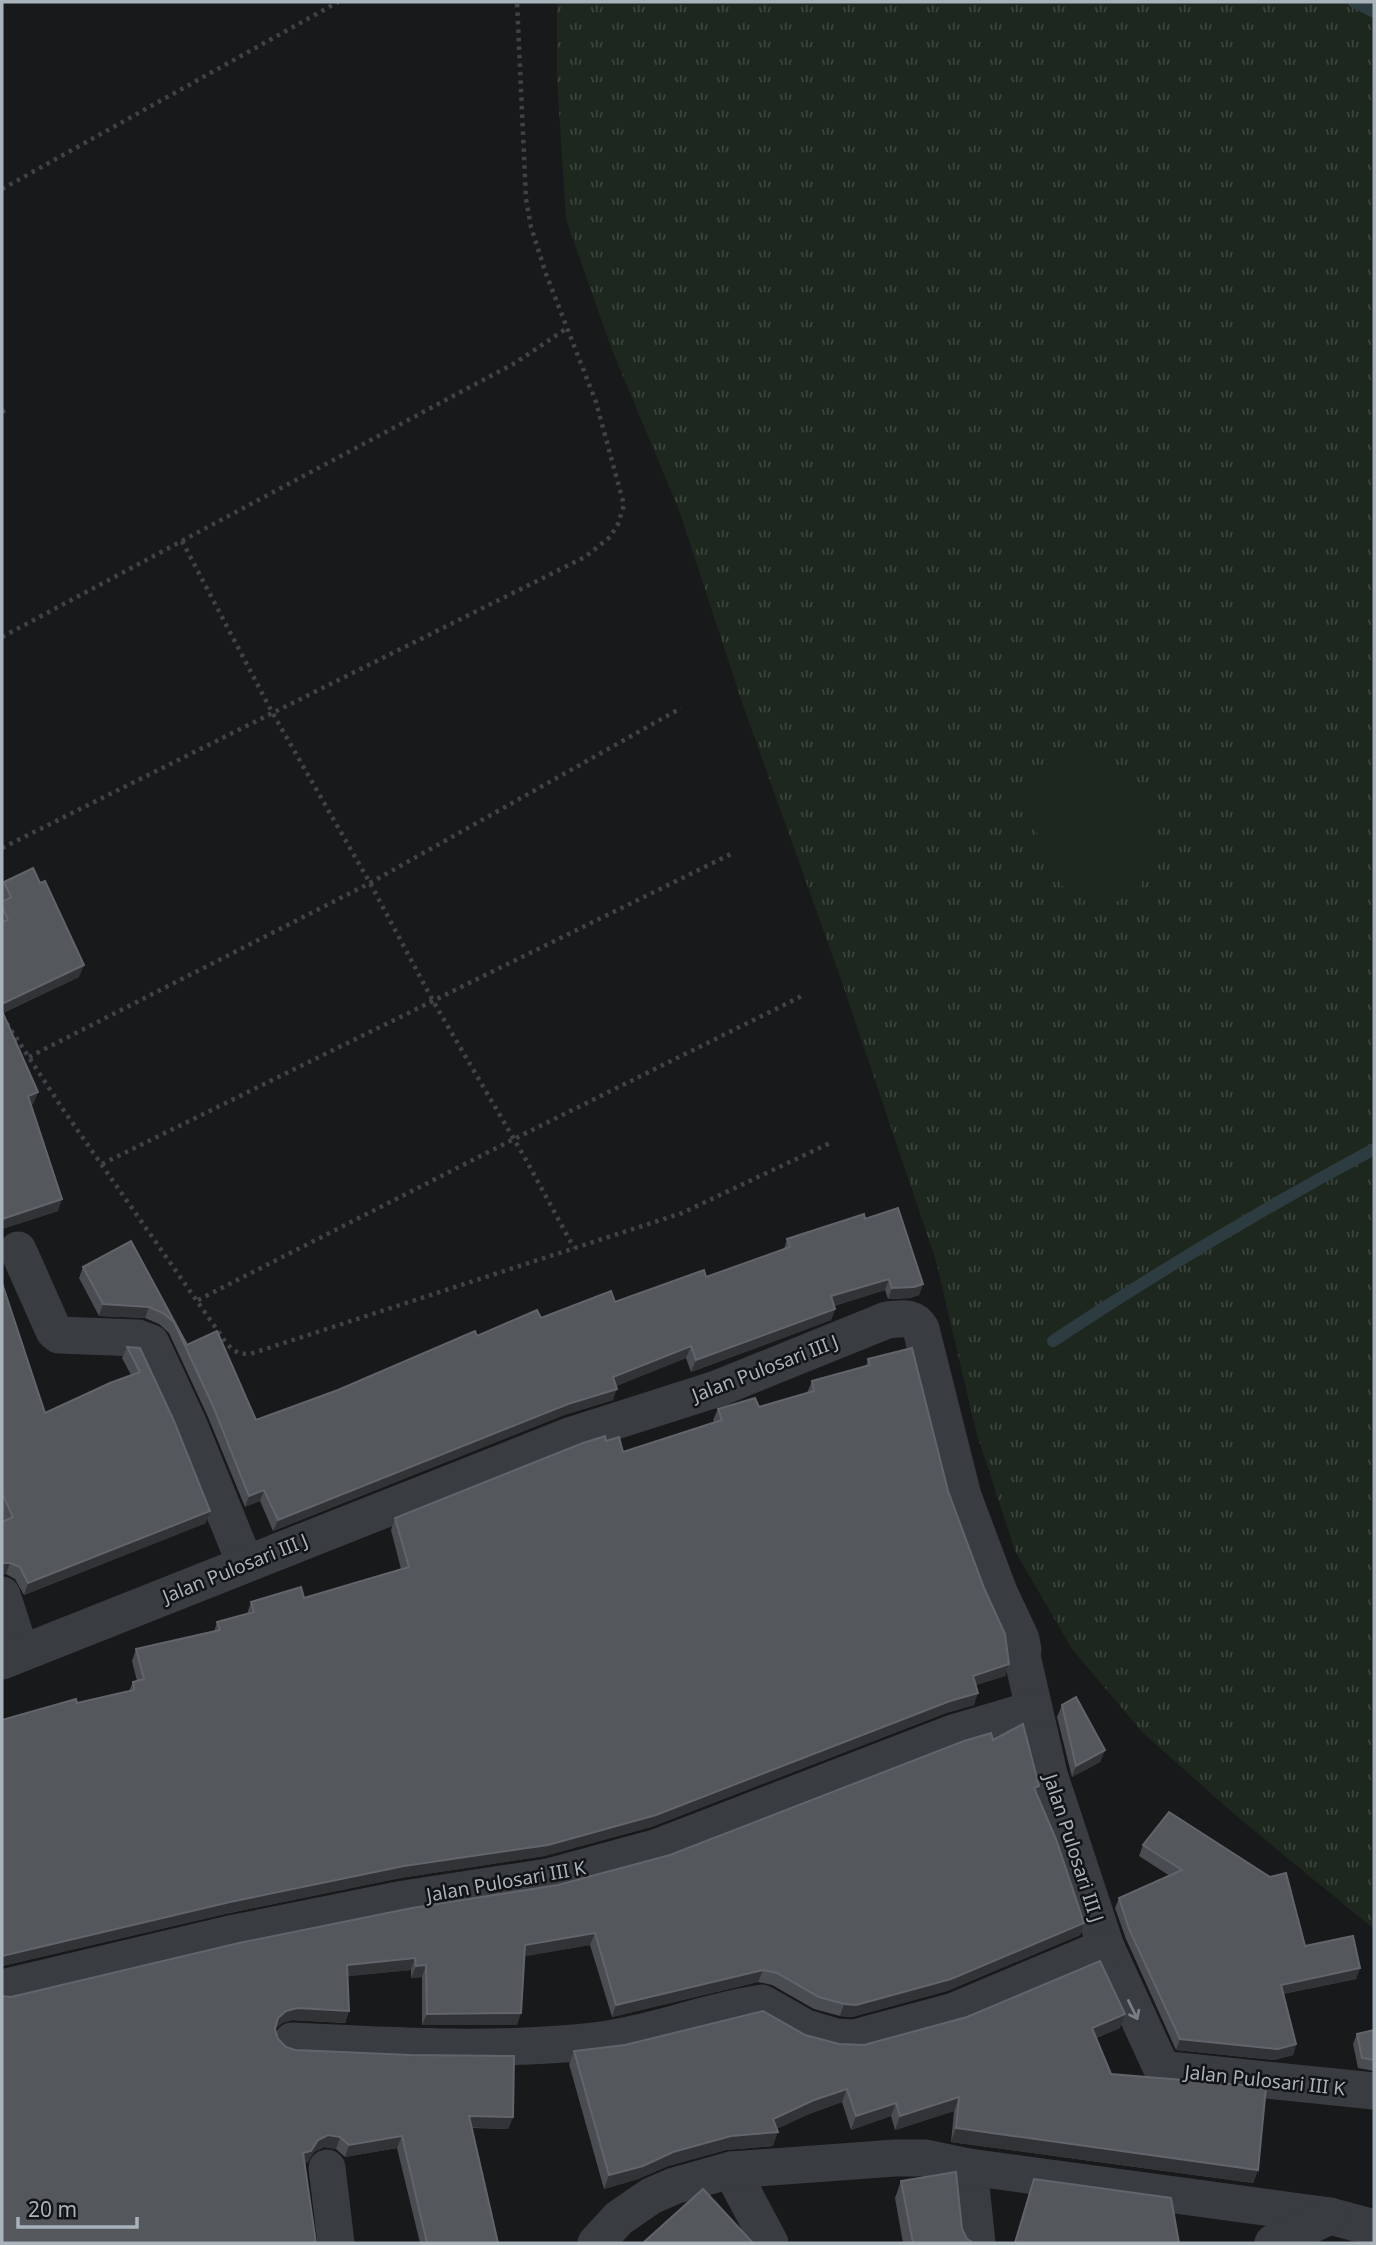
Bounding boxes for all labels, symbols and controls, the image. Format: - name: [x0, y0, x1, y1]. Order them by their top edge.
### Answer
- street label: Jalan Pulosari III J: [686, 1328, 842, 1409]
- street label: Jalan Pulosari III J: [157, 1527, 312, 1610]
- street label: Jalan Pulosari III J: [1037, 1769, 1110, 1926]
- street label: Jalan Pulosari III K: [422, 1854, 588, 1908]
- one-way arrow: [1127, 1999, 1141, 2020]
- street label: Jalan Pulosari III K: [1181, 2058, 1347, 2101]
- scale bar: [18, 2186, 136, 2230]
- text: 20 m: [28, 2195, 77, 2223]

